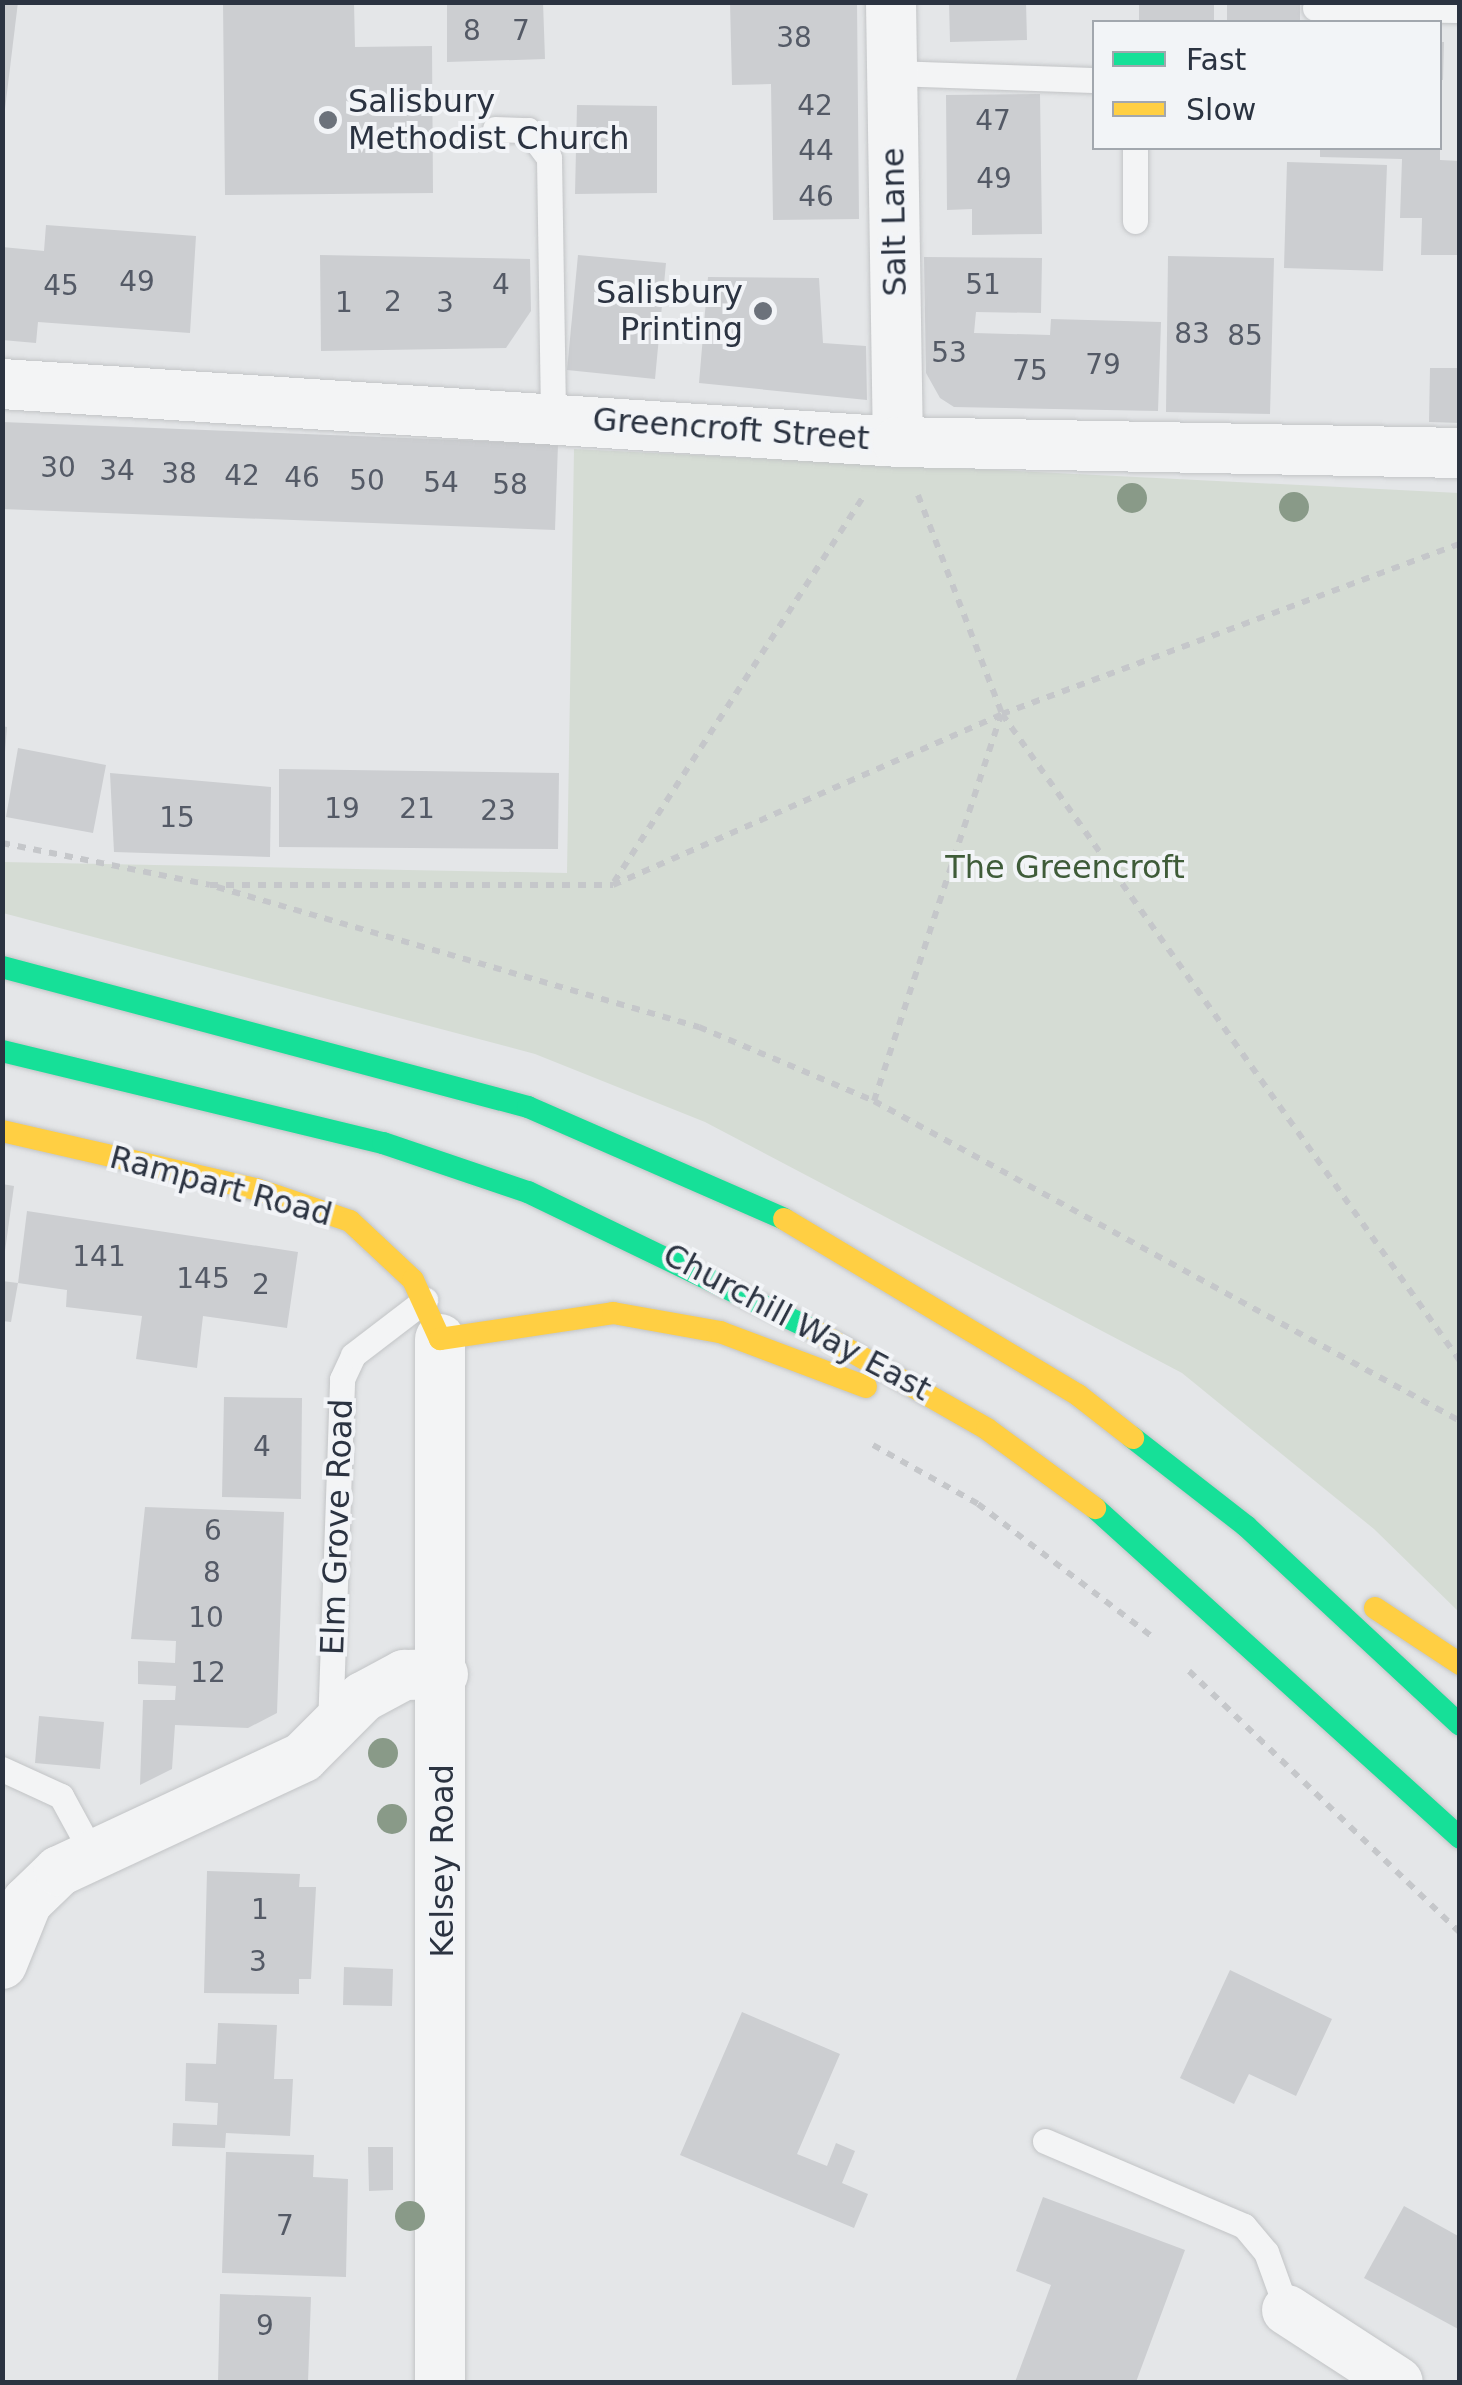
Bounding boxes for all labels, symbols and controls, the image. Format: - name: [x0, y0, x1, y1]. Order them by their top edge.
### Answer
- house number: 8: [463, 14, 481, 48]
- house number: 7: [512, 14, 530, 48]
- legend: [1092, 20, 1442, 150]
- house number: 38: [776, 21, 812, 55]
- text: Fast: [1186, 42, 1246, 77]
- place label: Salisbury Methodist Church: [348, 83, 630, 158]
- house number: 42: [797, 89, 833, 123]
- text: Slow: [1186, 92, 1256, 127]
- house number: 47: [975, 104, 1011, 138]
- marker: Salisbury Methodist Church: [317, 109, 339, 131]
- house number: 44: [798, 134, 834, 168]
- street label: Salt Lane: [874, 147, 914, 297]
- house number: 49: [976, 162, 1012, 196]
- house number: 46: [798, 180, 834, 214]
- house number: 49: [119, 265, 155, 299]
- house number: 4: [492, 268, 510, 302]
- house number: 51: [965, 268, 1001, 302]
- house number: 45: [43, 269, 79, 303]
- place label: Salisbury Printing: [596, 274, 743, 349]
- house number: 2: [384, 285, 402, 319]
- house number: 1: [335, 286, 353, 320]
- house number: 3: [436, 286, 454, 320]
- marker: Salisbury Printing: [752, 300, 774, 322]
- house number: 83: [1174, 317, 1210, 351]
- house number: 85: [1227, 319, 1263, 353]
- house number: 53: [931, 336, 967, 370]
- house number: 79: [1085, 348, 1121, 382]
- house number: 75: [1012, 354, 1048, 388]
- street label: Greencroft Street: [591, 400, 871, 458]
- house number: 30: [40, 451, 76, 485]
- house number: 34: [99, 454, 135, 488]
- house number: 38: [161, 457, 197, 491]
- house number: 42: [224, 459, 260, 493]
- house number: 46: [284, 461, 320, 495]
- house number: 50: [349, 464, 385, 498]
- house number: 54: [423, 466, 459, 500]
- house number: 58: [492, 468, 528, 502]
- house number: 19: [324, 792, 360, 826]
- house number: 21: [399, 792, 435, 826]
- house number: 23: [480, 794, 516, 828]
- house number: 15: [159, 801, 195, 835]
- park label: The Greencroft: [945, 848, 1185, 886]
- street label: Rampart Road: [106, 1138, 336, 1234]
- street label: Churchill Way East: [657, 1235, 937, 1409]
- house number: 141: [72, 1240, 126, 1274]
- house number: 145: [176, 1262, 230, 1296]
- house number: 2: [252, 1268, 270, 1302]
- street label: Elm Grove Road: [313, 1398, 361, 1656]
- house number: 4: [253, 1430, 271, 1464]
- house number: 6: [204, 1514, 222, 1548]
- house number: 8: [203, 1556, 221, 1590]
- house number: 10: [188, 1601, 224, 1635]
- house number: 12: [190, 1656, 226, 1690]
- street label: Kelsey Road: [423, 1764, 461, 1958]
- house number: 1: [251, 1893, 269, 1927]
- house number: 3: [249, 1945, 267, 1979]
- house number: 7: [276, 2209, 294, 2243]
- house number: 9: [256, 2309, 274, 2343]

